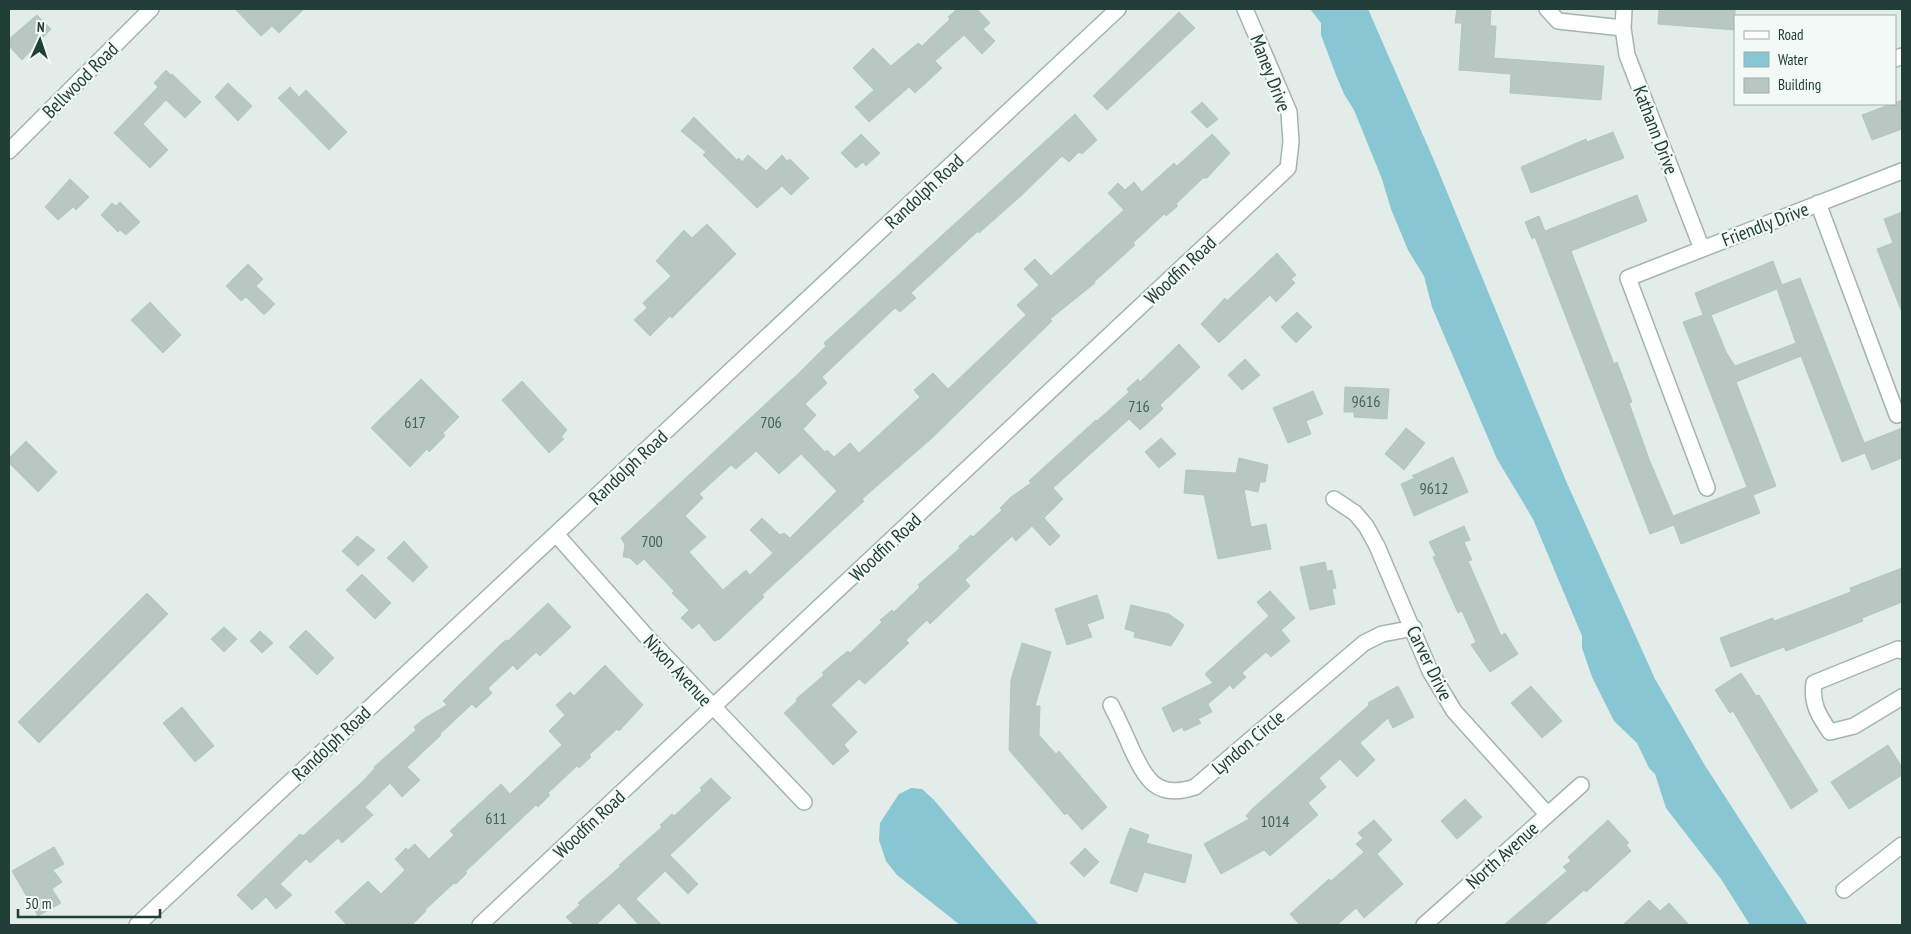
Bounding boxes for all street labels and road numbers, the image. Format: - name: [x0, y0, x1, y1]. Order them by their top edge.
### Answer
- street label: Maney Drive: [1245, 31, 1297, 115]
- street label: Bellwood Road: [37, 37, 123, 123]
- street label: Kathann Drive: [1628, 82, 1684, 178]
- street label: Randolph Road: [880, 148, 968, 234]
- street label: Friendly Drive: [1718, 196, 1812, 252]
- street label: Woodfin Road: [1139, 231, 1221, 309]
- street label: Randolph Road: [584, 424, 672, 510]
- street label: Woodfin Road: [844, 508, 926, 586]
- street label: Carver Drive: [1402, 622, 1458, 704]
- street label: Nixon Avenue: [639, 629, 718, 711]
- street label: Randolph Road: [287, 700, 375, 786]
- street label: Lyndon Circle: [1207, 704, 1289, 779]
- street label: Woodfin Road: [548, 785, 630, 863]
- street label: North Avenue: [1461, 816, 1543, 894]

